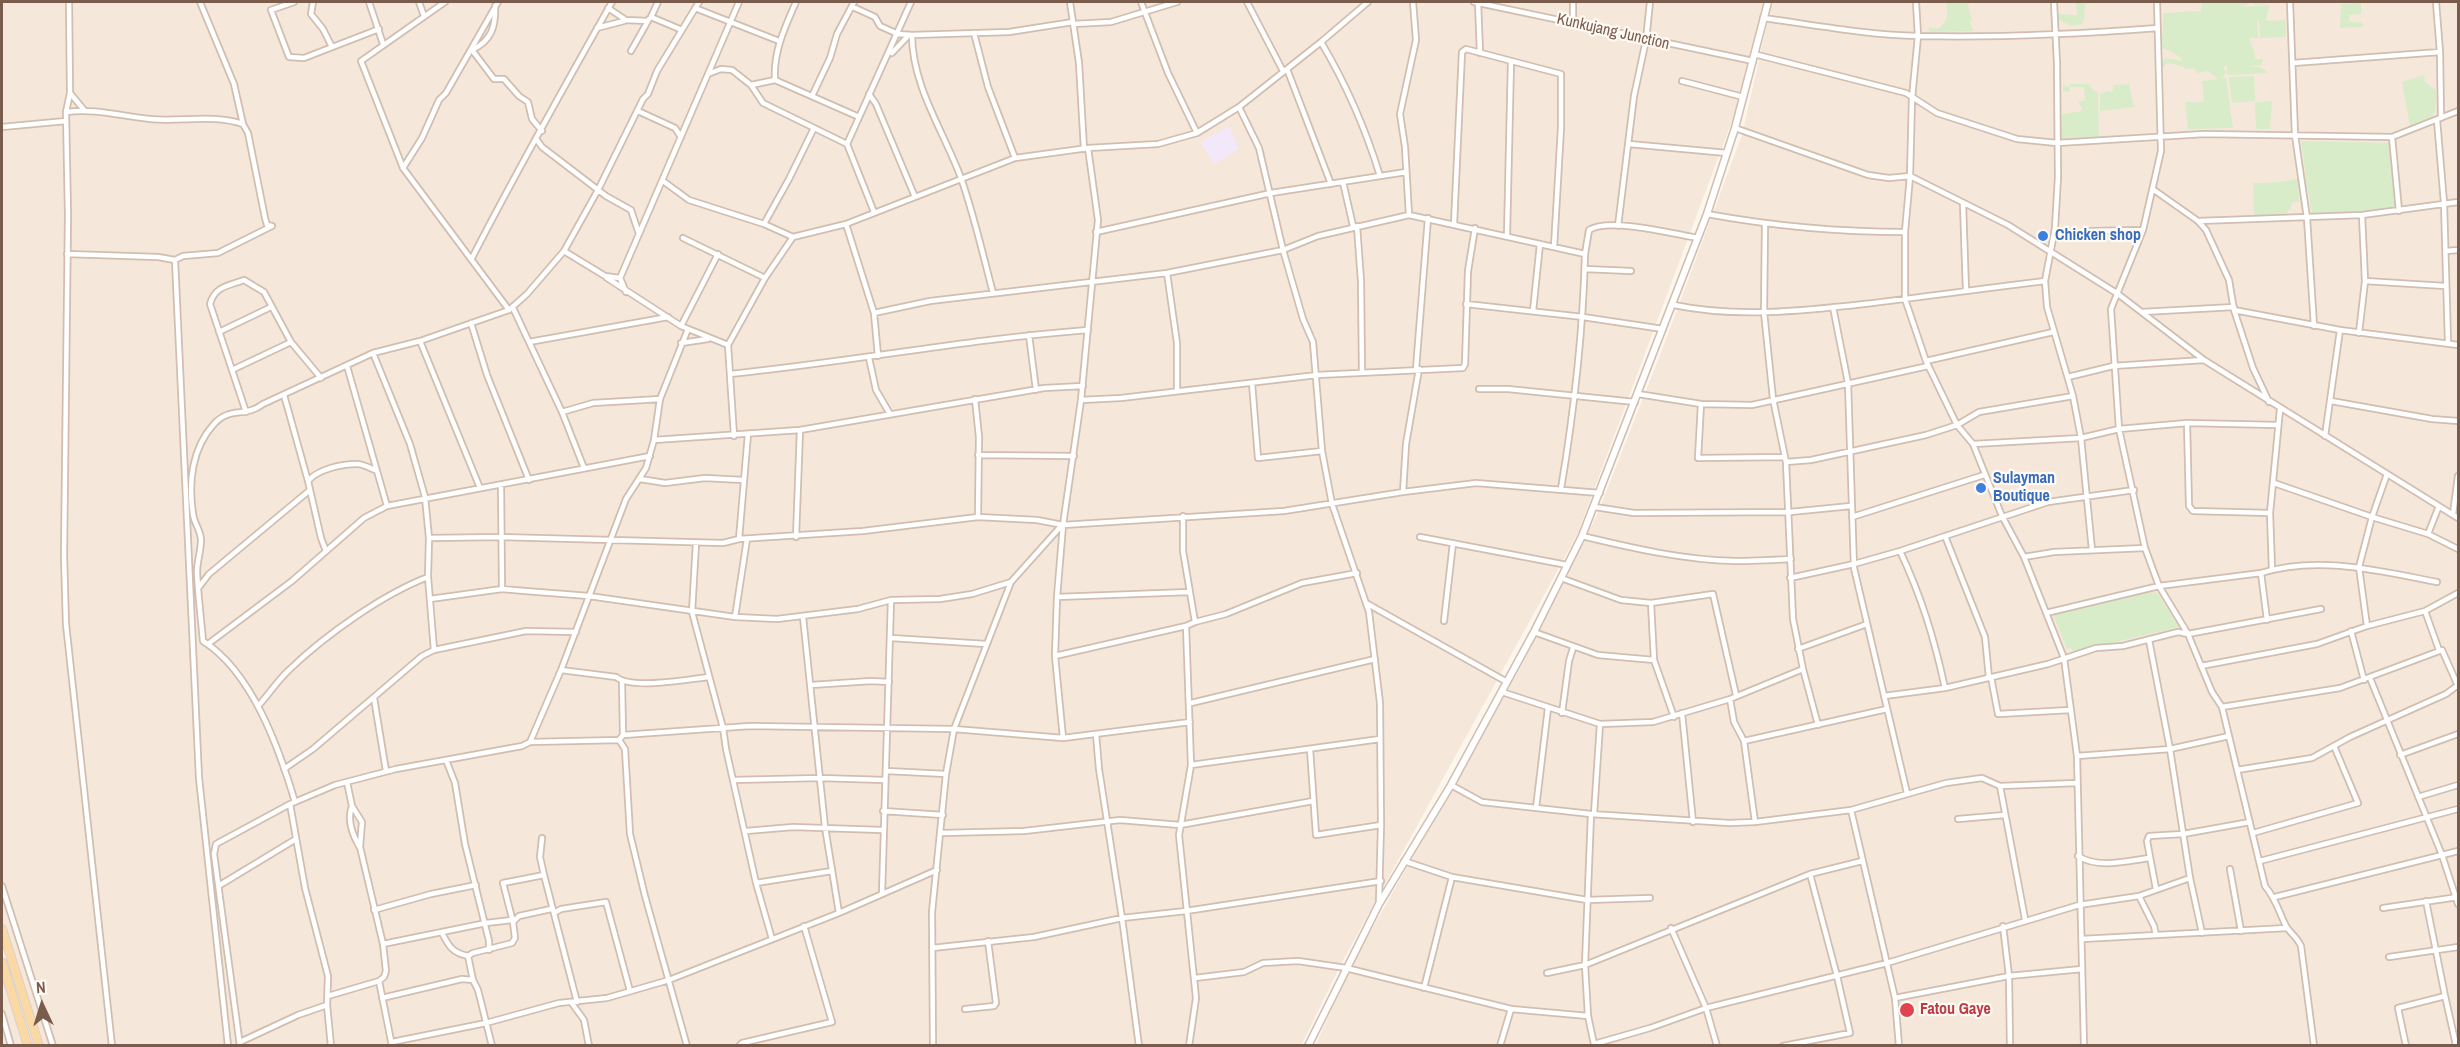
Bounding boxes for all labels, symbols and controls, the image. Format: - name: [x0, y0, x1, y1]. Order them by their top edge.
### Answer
- street label: Kunkujang Junction: [1555, 10, 1671, 54]
- place label: Chicken shop: [2055, 226, 2141, 246]
- marker: Chicken shop: [2036, 229, 2050, 243]
- place label: Sulayman Boutique: [1993, 469, 2055, 507]
- marker: Sulayman Boutique: [1974, 481, 1988, 495]
- north arrow: [12, 975, 72, 1035]
- text: N: [35, 976, 46, 998]
- place label: Fatou Gaye: [1920, 1000, 1991, 1020]
- marker: Fatou Gaye: [1898, 1001, 1916, 1019]

